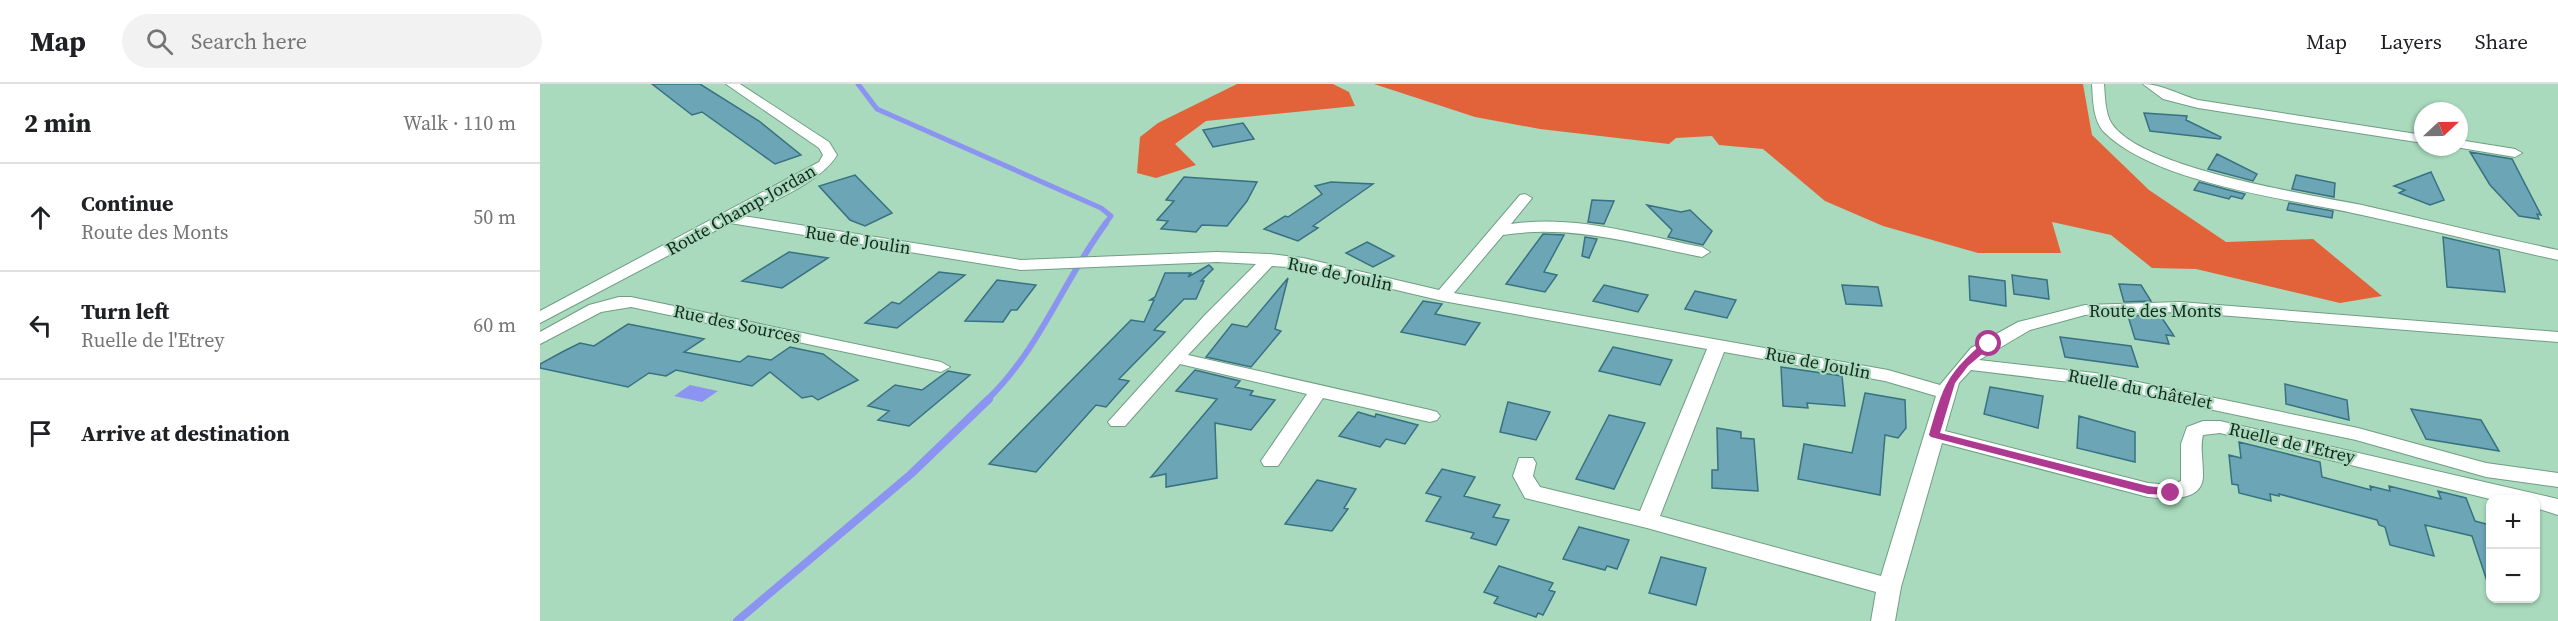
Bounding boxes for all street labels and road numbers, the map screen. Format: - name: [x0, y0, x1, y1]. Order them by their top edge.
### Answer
- street label: Route Champ-Jordan: [661, 158, 820, 261]
- street label: Rue de Joulin: [803, 219, 913, 260]
- street label: Rue de Joulin: [1285, 250, 1395, 297]
- street label: Rue des Sources: [671, 298, 803, 349]
- street label: Route des Monts: [2089, 298, 2221, 323]
- street label: Rue de Joulin: [1763, 340, 1873, 385]
- street label: Ruelle du Châtelet: [2066, 362, 2214, 415]
- street label: Ruelle de l'Etrey: [2226, 416, 2359, 469]

